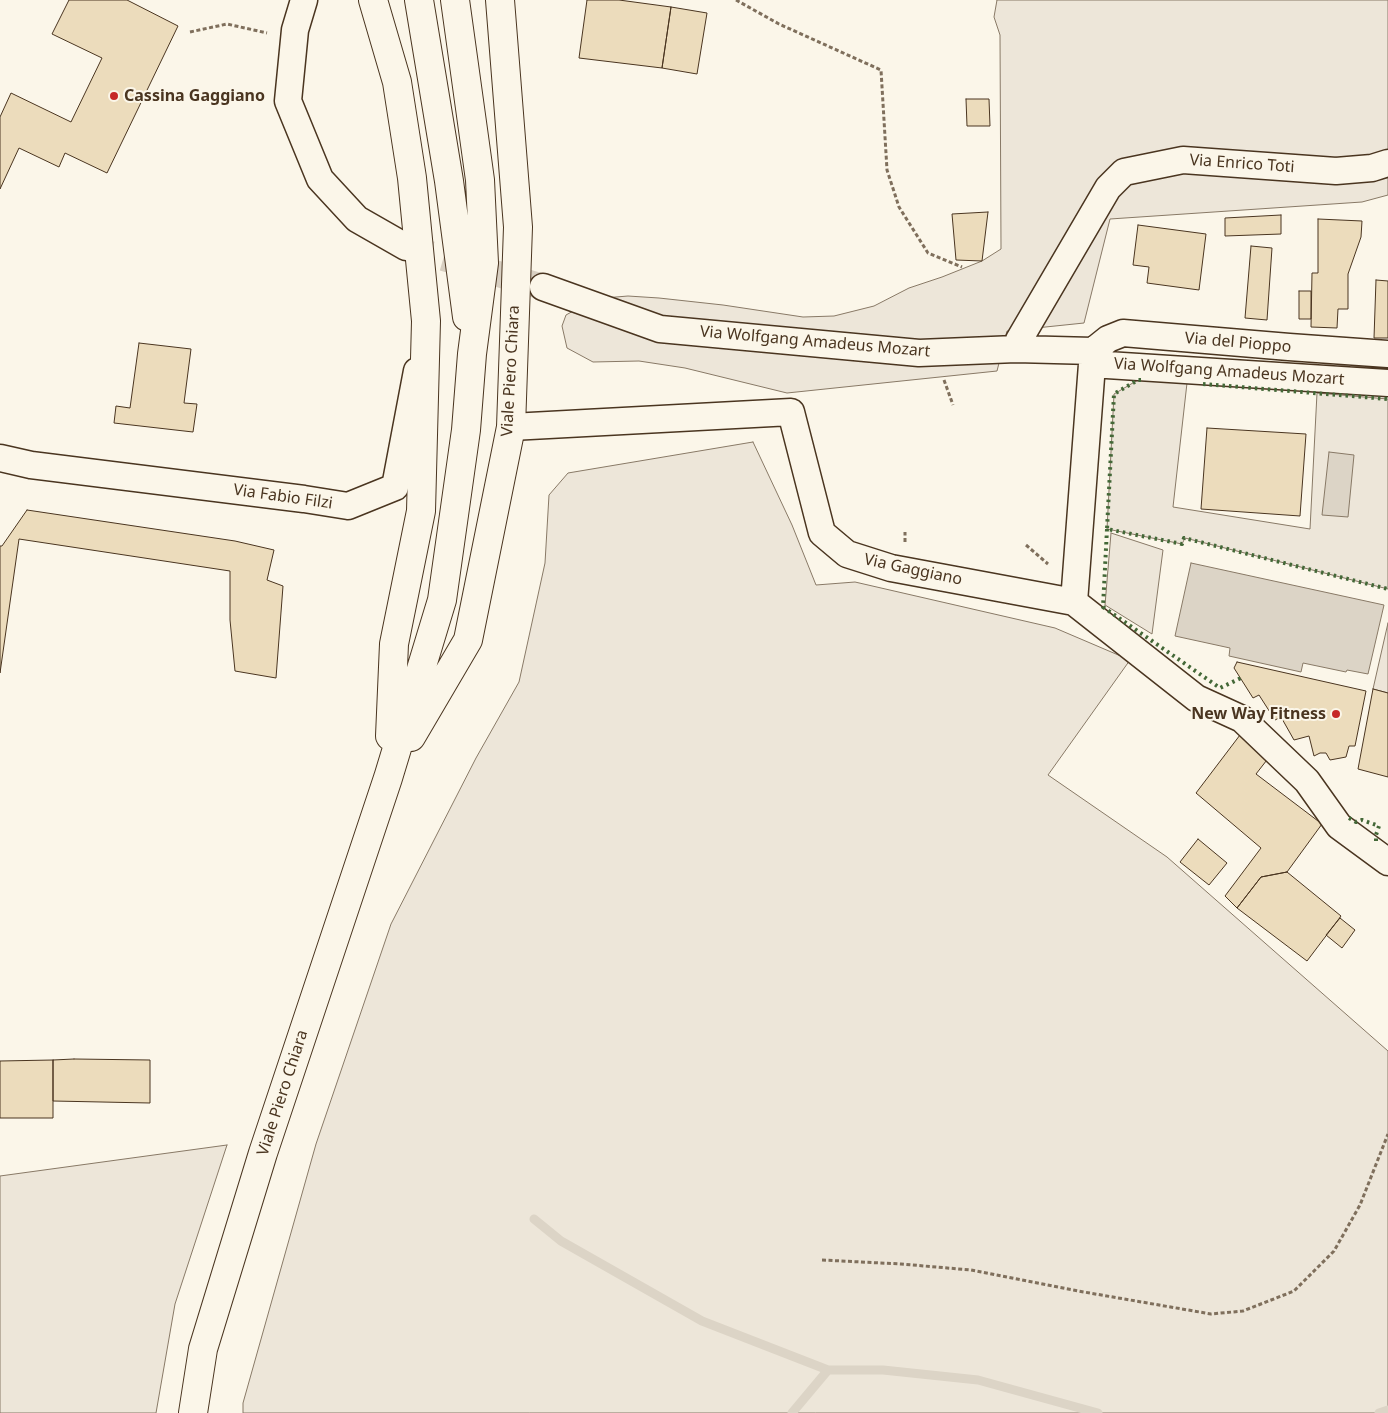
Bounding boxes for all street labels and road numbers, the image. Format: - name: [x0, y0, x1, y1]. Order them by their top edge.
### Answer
- street label: Via Enrico Toti: [1189, 151, 1295, 177]
- street label: Viale Piero Chiara: [498, 305, 524, 437]
- street label: Via Wolfgang Amadeus Mozart: [699, 322, 931, 362]
- street label: Via del Pioppo: [1184, 329, 1292, 357]
- street label: Via Wolfgang Amadeus Mozart: [1113, 354, 1345, 390]
- street label: Via Fabio Filzi: [232, 481, 334, 513]
- street label: Via Gaggiano: [862, 550, 964, 590]
- street label: Viale Piero Chiara: [254, 1028, 312, 1158]

